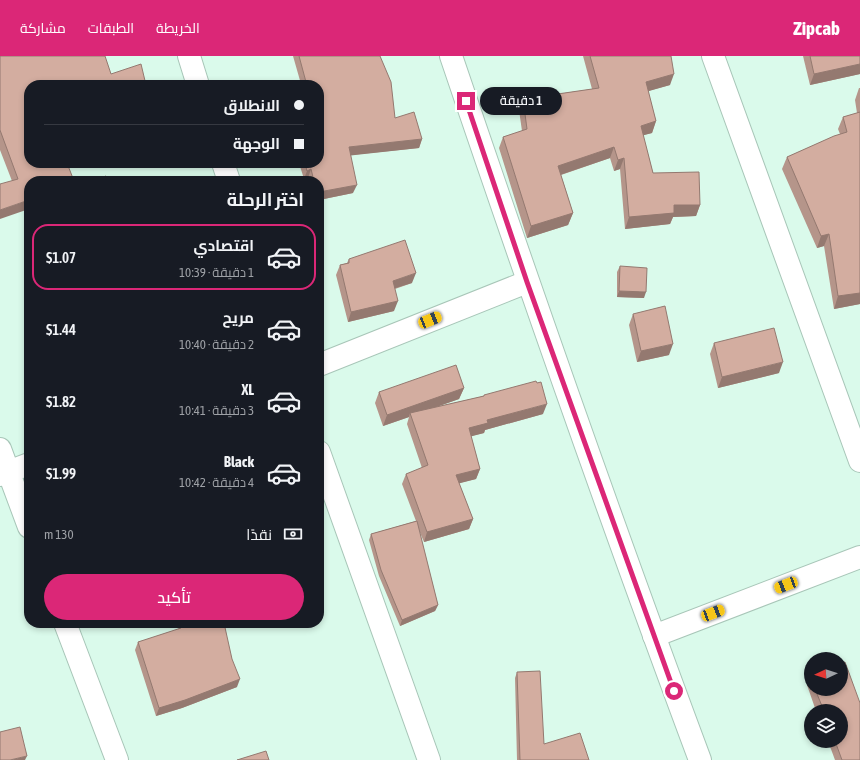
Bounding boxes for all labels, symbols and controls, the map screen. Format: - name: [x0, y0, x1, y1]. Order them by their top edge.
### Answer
- text: Zipcab: [793, 17, 840, 39]
- text: مشاركة: [20, 20, 66, 36]
- text: الطبقات: [88, 20, 134, 36]
- text: الخريطة: [156, 20, 200, 36]
- callout: 1 دقيقة: [480, 87, 562, 115]
- route end: [457, 92, 475, 110]
- text: 1 دقيقة: [500, 93, 542, 108]
- text: الانطلاق: [224, 97, 280, 114]
- text: الوجهة: [233, 135, 280, 152]
- text: اختر الرحلة: [227, 189, 304, 210]
- text: اقتصادي: [194, 237, 254, 254]
- icon: car: [266, 239, 302, 275]
- text: $1.07: [46, 249, 76, 266]
- text: 1 دقيقة · 10:39: [179, 265, 254, 280]
- text: مريح: [222, 309, 254, 326]
- car: [417, 310, 443, 330]
- icon: car: [266, 311, 302, 347]
- text: $1.44: [46, 321, 76, 338]
- text: 2 دقيقة · 10:40: [179, 337, 254, 352]
- text: XL: [241, 381, 254, 398]
- icon: car: [266, 383, 302, 419]
- text: $1.82: [46, 393, 76, 410]
- text: 3 دقيقة · 10:41: [179, 403, 254, 418]
- text: Black: [224, 453, 254, 470]
- icon: car: [266, 455, 302, 491]
- text: $1.99: [46, 465, 76, 482]
- text: 4 دقيقة · 10:42: [179, 475, 254, 490]
- icon: cash: [282, 523, 304, 545]
- text: نقدًا: [246, 526, 272, 543]
- text: 130 m: [44, 527, 74, 542]
- button: تأكيد: [44, 574, 304, 620]
- car: [773, 575, 799, 595]
- car: [700, 603, 726, 623]
- north arrow: [804, 652, 848, 696]
- map controls: [804, 652, 848, 748]
- route start: [665, 682, 683, 700]
- button: layers: [804, 704, 848, 748]

